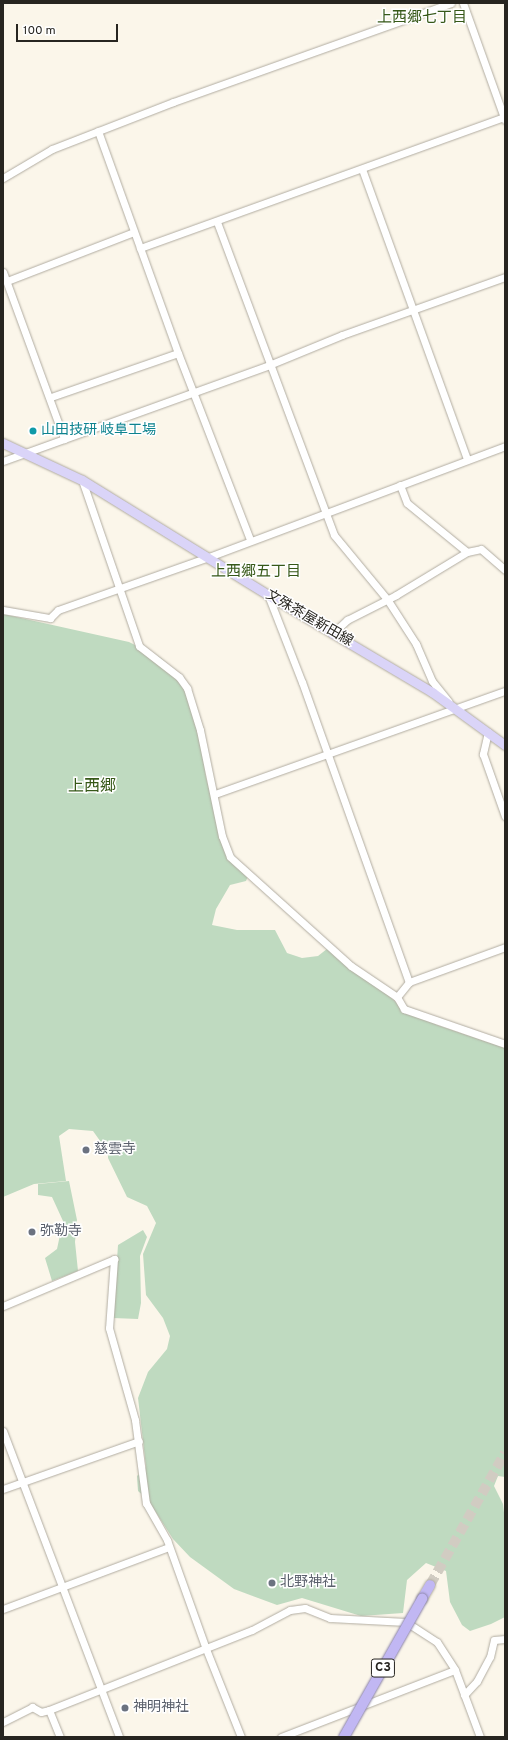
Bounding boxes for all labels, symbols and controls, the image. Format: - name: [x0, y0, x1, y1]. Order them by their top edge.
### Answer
- district label: 上西郷七丁目: [377, 10, 467, 28]
- scale bar: [18, 16, 120, 42]
- text: 100 m: [23, 23, 56, 39]
- place label: 山田技研 岐阜工場: [41, 423, 156, 439]
- marker: 山田技研 岐阜工場: [28, 426, 38, 436]
- district label: 上西郷五丁目: [211, 564, 301, 582]
- street label: 文殊茶屋新田線: [262, 587, 356, 651]
- district label: 上西郷: [68, 777, 116, 797]
- place label: 慈雲寺: [94, 1142, 136, 1158]
- marker: 慈雲寺: [81, 1145, 91, 1155]
- place label: 弥勒寺: [40, 1224, 82, 1240]
- marker: 弥勒寺: [27, 1227, 37, 1237]
- place label: 北野神社: [280, 1575, 336, 1591]
- marker: 北野神社: [267, 1578, 277, 1588]
- road number: C3: [370, 1657, 396, 1679]
- place label: 神明神社: [133, 1700, 189, 1716]
- marker: 神明神社: [120, 1703, 130, 1713]

